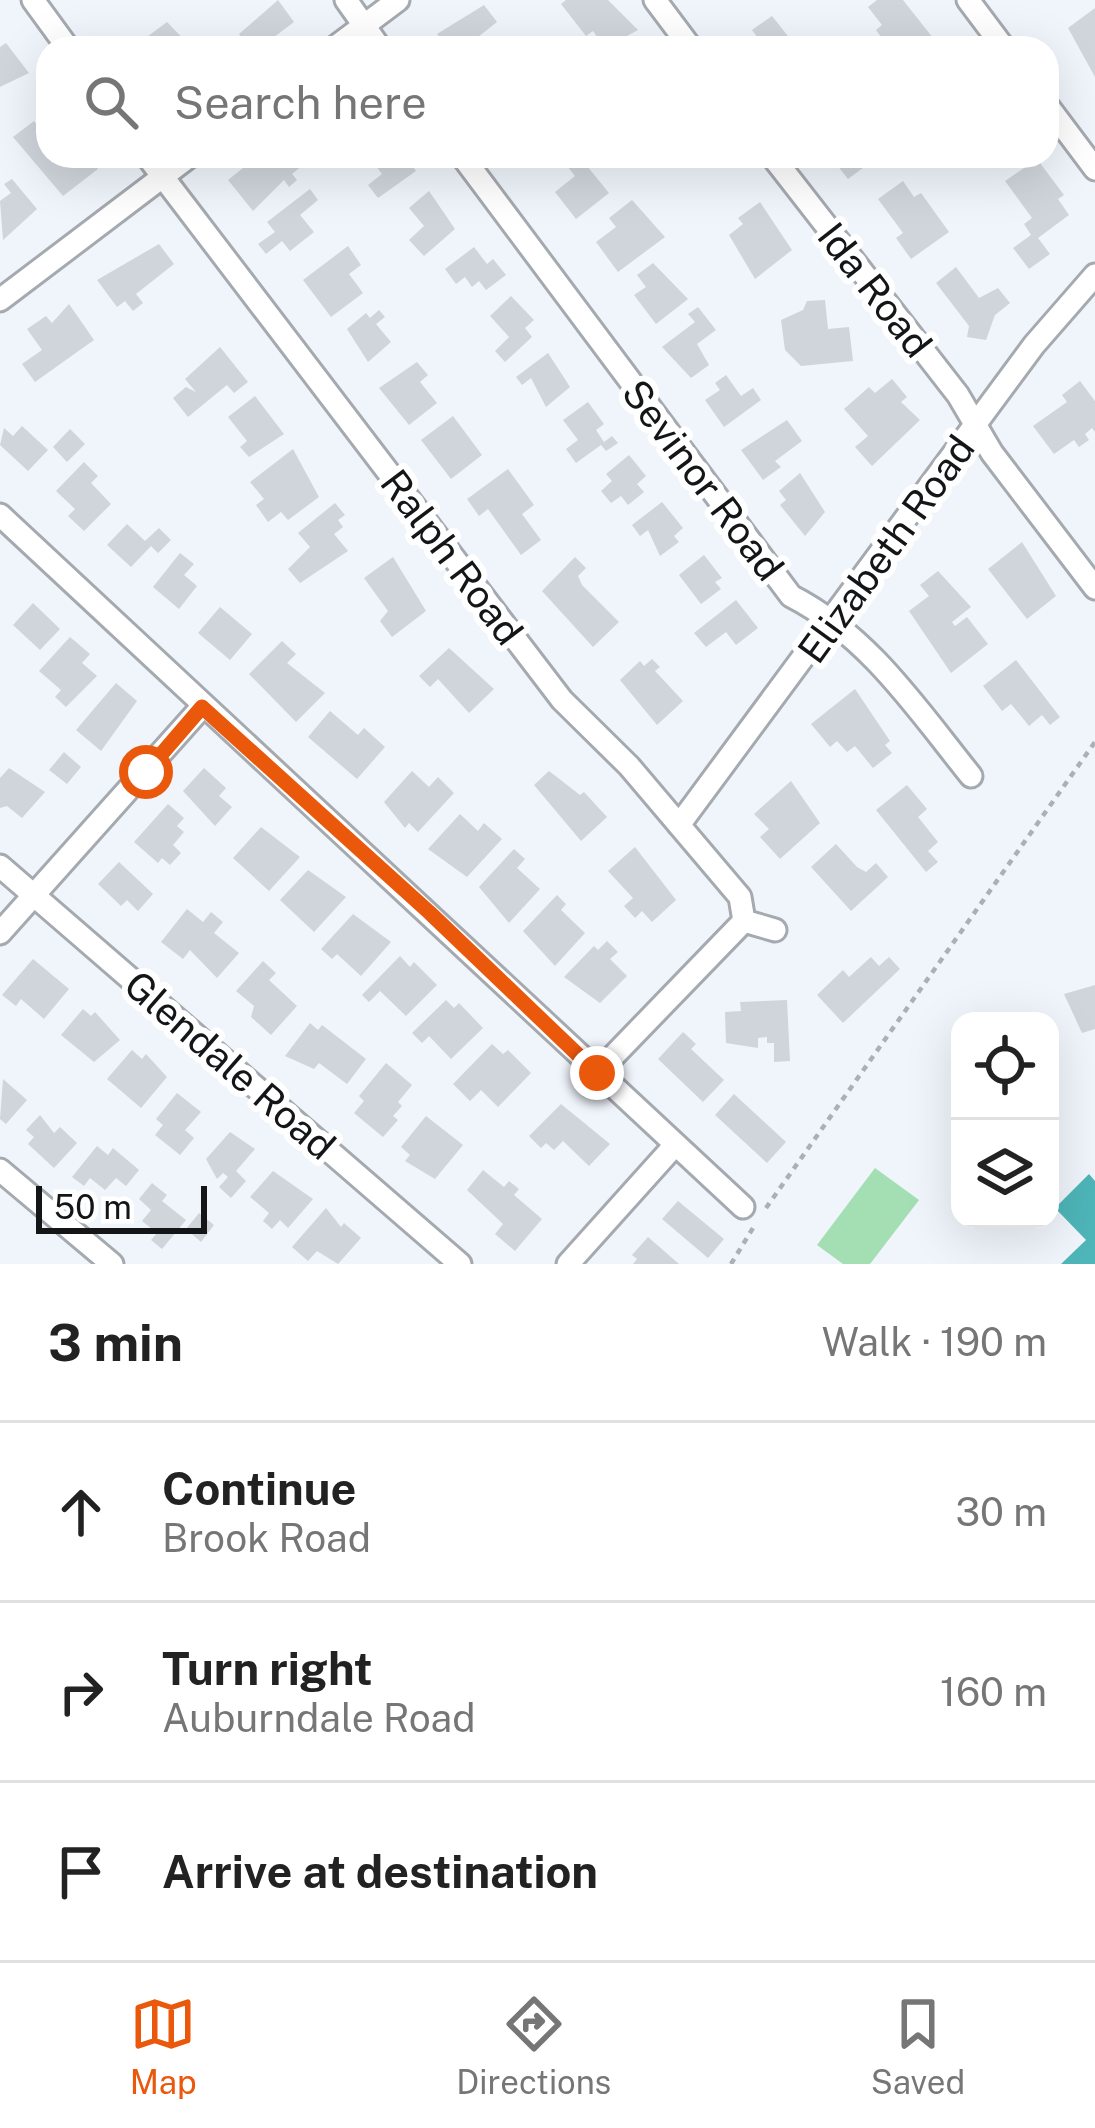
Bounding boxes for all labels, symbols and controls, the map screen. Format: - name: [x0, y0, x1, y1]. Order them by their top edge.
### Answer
- search box: [36, 36, 1059, 168]
- icon: search: [78, 69, 144, 135]
- text: Search here: [174, 76, 427, 129]
- street label: Ida Road: [808, 214, 942, 366]
- street label: Sevinor Road: [613, 371, 793, 589]
- street label: Elizabeth Road: [788, 426, 984, 672]
- street label: Ralph Road: [371, 461, 533, 653]
- route start: [119, 745, 173, 799]
- street label: Glendale Road: [116, 961, 344, 1169]
- map controls: [951, 1012, 1059, 1228]
- button: locate: [951, 1012, 1059, 1120]
- route end: [570, 1046, 624, 1100]
- button: layers: [951, 1120, 1059, 1228]
- scale bar: [36, 1180, 207, 1233]
- text: 50 m: [54, 1188, 132, 1226]
- text: 3 min: [48, 1313, 183, 1372]
- text: Walk · 190 m: [822, 1319, 1047, 1365]
- text: Continue: [162, 1462, 356, 1515]
- icon: ahead: [48, 1479, 114, 1545]
- text: 30 m: [956, 1489, 1047, 1535]
- text: Brook Road: [162, 1515, 371, 1561]
- text: Turn right: [162, 1642, 373, 1695]
- icon: right: [48, 1659, 114, 1725]
- text: 160 m: [940, 1669, 1047, 1715]
- text: Auburndale Road: [162, 1695, 475, 1741]
- icon: arrive: [48, 1839, 114, 1905]
- text: Arrive at destination: [162, 1845, 598, 1898]
- tab: Map: [130, 1991, 197, 2101]
- tab: Directions: [456, 1991, 611, 2101]
- tab: Saved: [871, 1991, 965, 2101]

